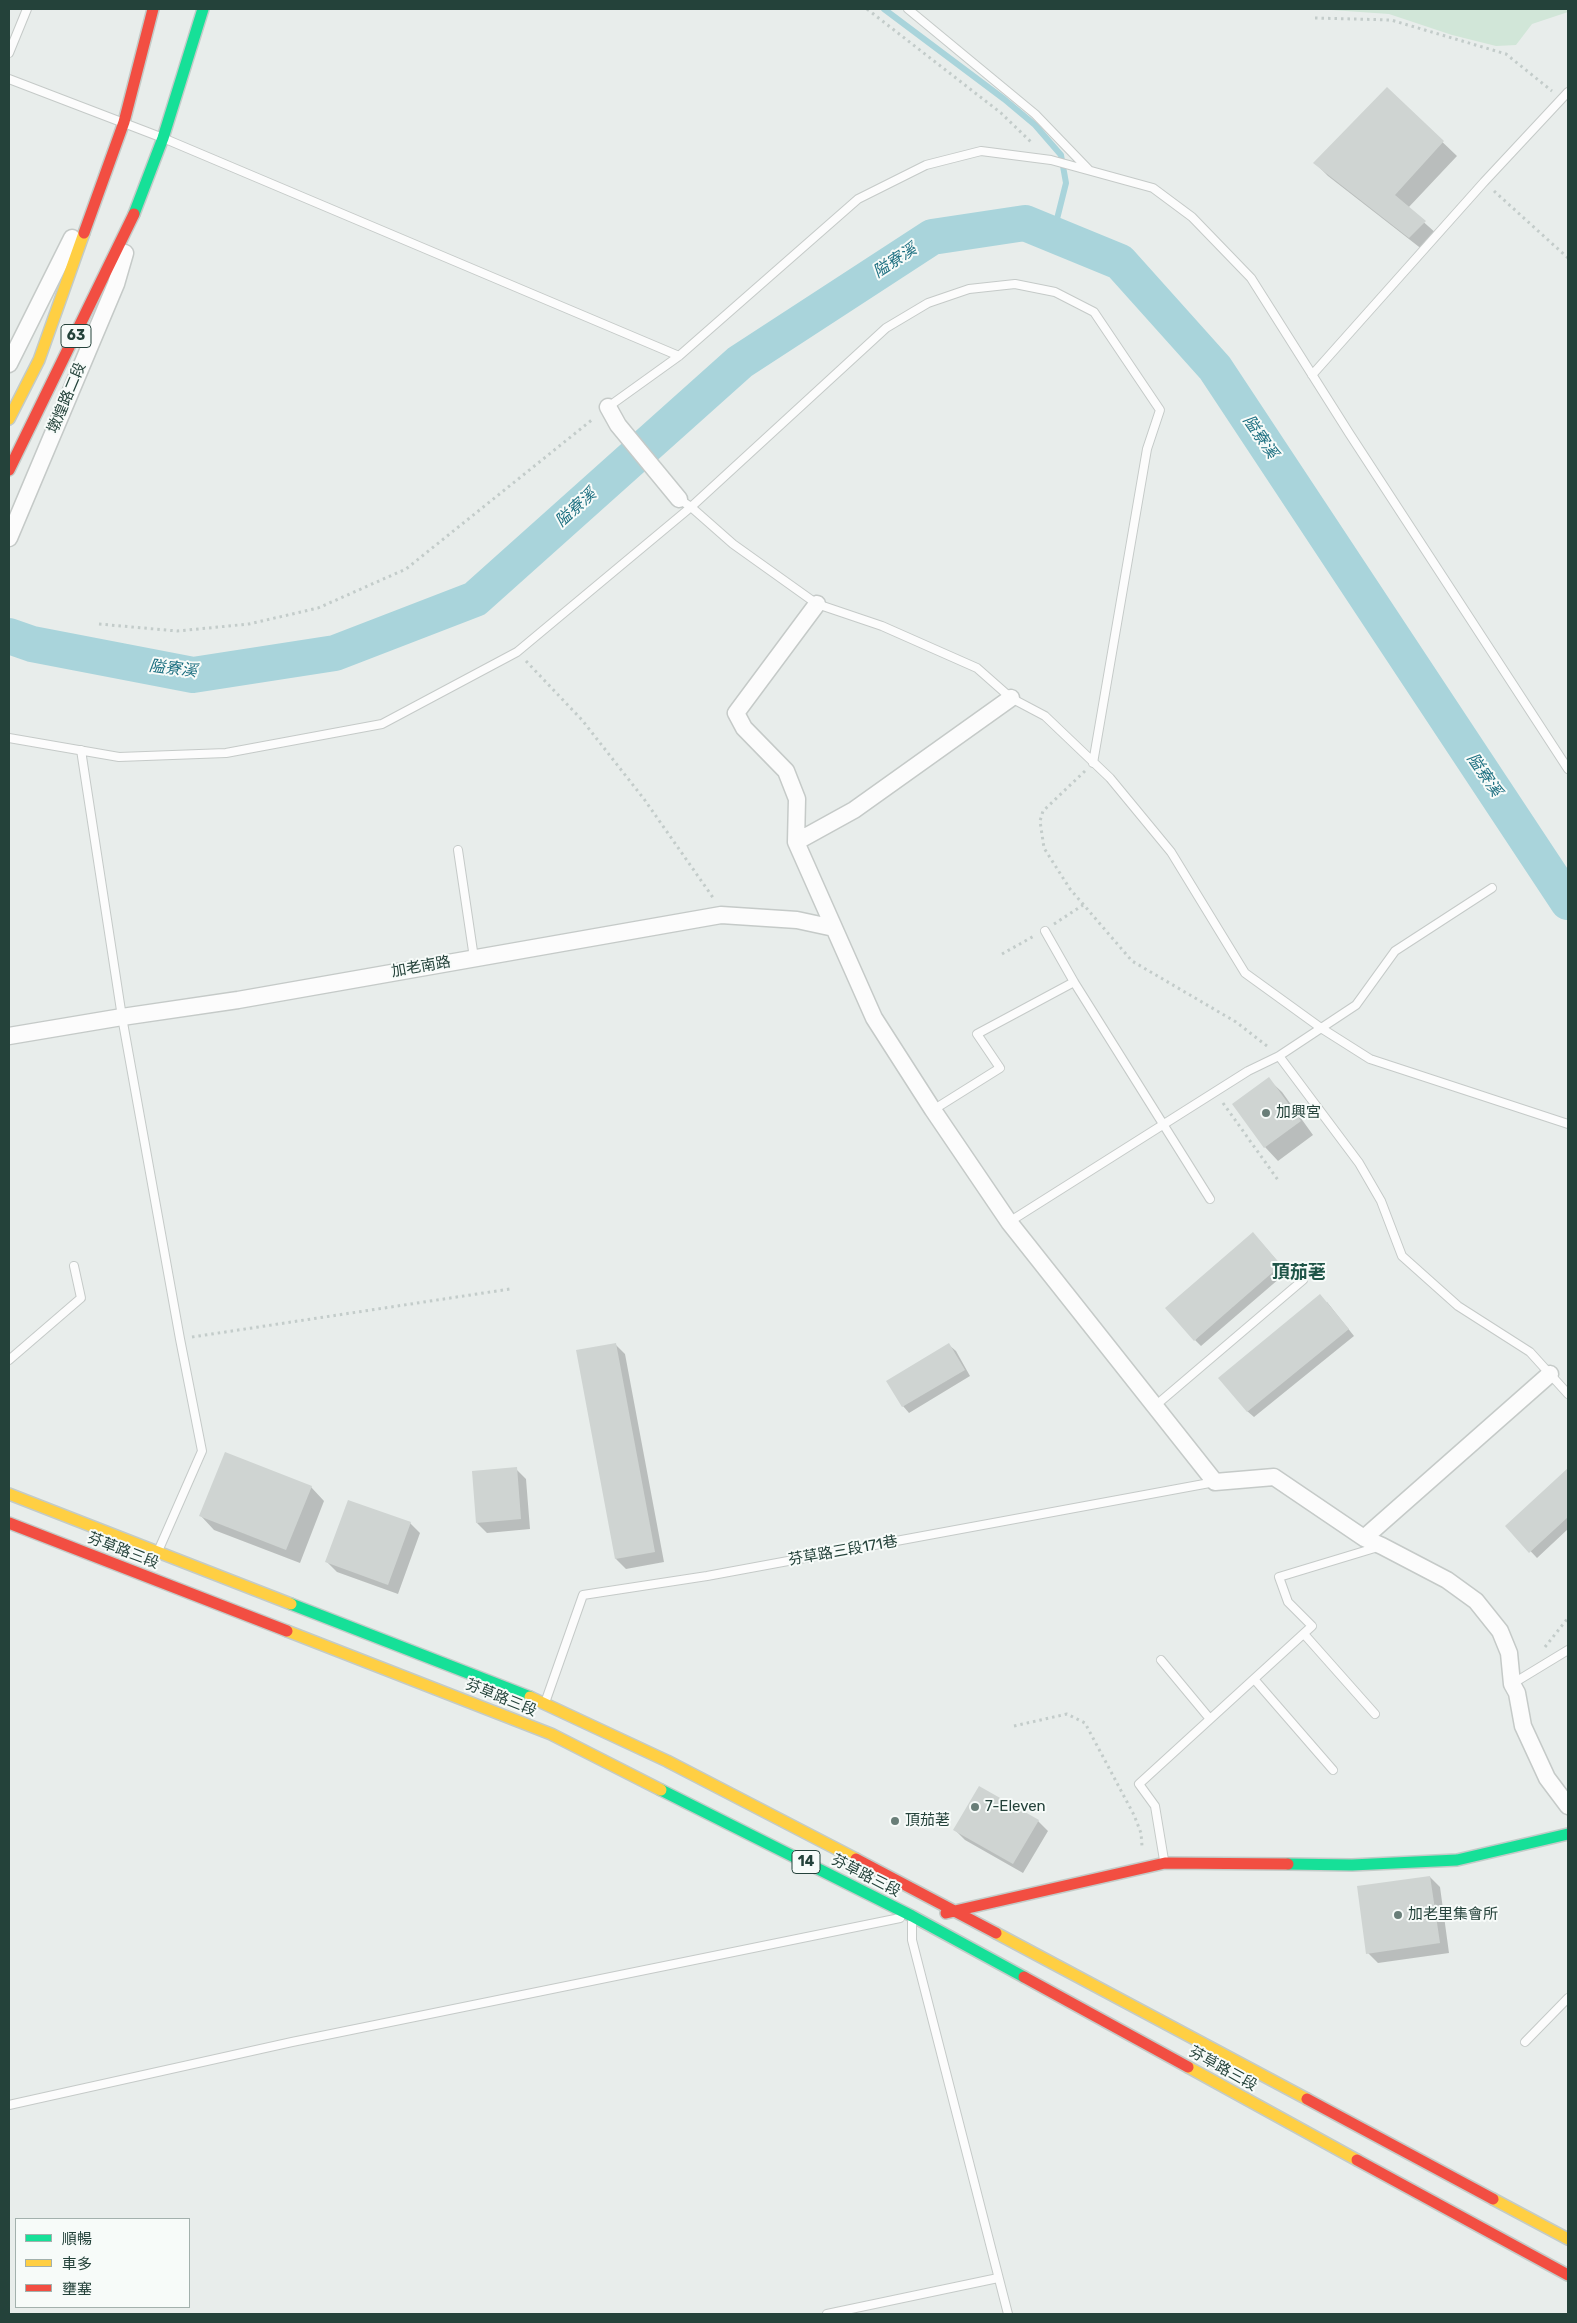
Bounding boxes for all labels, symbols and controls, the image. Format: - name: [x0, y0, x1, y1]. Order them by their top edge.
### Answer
- water label: 隘寮溪: [870, 240, 920, 282]
- road number: 63: [61, 324, 91, 348]
- street label: 墩煌路二段: [44, 360, 90, 436]
- water label: 隘寮溪: [1239, 412, 1281, 462]
- water label: 隘寮溪: [552, 485, 600, 531]
- water label: 隘寮溪: [148, 657, 198, 681]
- water label: 隘寮溪: [1463, 750, 1505, 800]
- street label: 加老南路: [390, 953, 452, 981]
- place label: 加興宮: [1276, 1104, 1321, 1122]
- marker: 加興宮: [1260, 1107, 1272, 1119]
- district label: 頂茄荖: [1272, 1262, 1326, 1284]
- street label: 芬草路三段: [85, 1529, 161, 1573]
- street label: 芬草路三段171巷: [787, 1533, 899, 1569]
- street label: 芬草路三段: [463, 1676, 539, 1720]
- place label: 7-Eleven: [985, 1798, 1046, 1816]
- marker: 7-Eleven: [969, 1801, 981, 1813]
- place label: 頂茄荖: [905, 1812, 950, 1830]
- marker: 頂茄荖: [889, 1815, 901, 1827]
- road number: 14: [792, 1850, 820, 1874]
- street label: 芬草路三段: [829, 1851, 903, 1901]
- place label: 加老里集會所: [1408, 1906, 1498, 1924]
- marker: 加老里集會所: [1392, 1909, 1404, 1921]
- street label: 芬草路三段: [1186, 2043, 1260, 2095]
- legend: [15, 2218, 190, 2308]
- text: 順暢: [62, 2230, 92, 2248]
- text: 車多: [62, 2255, 92, 2273]
- text: 壅塞: [62, 2280, 92, 2298]

